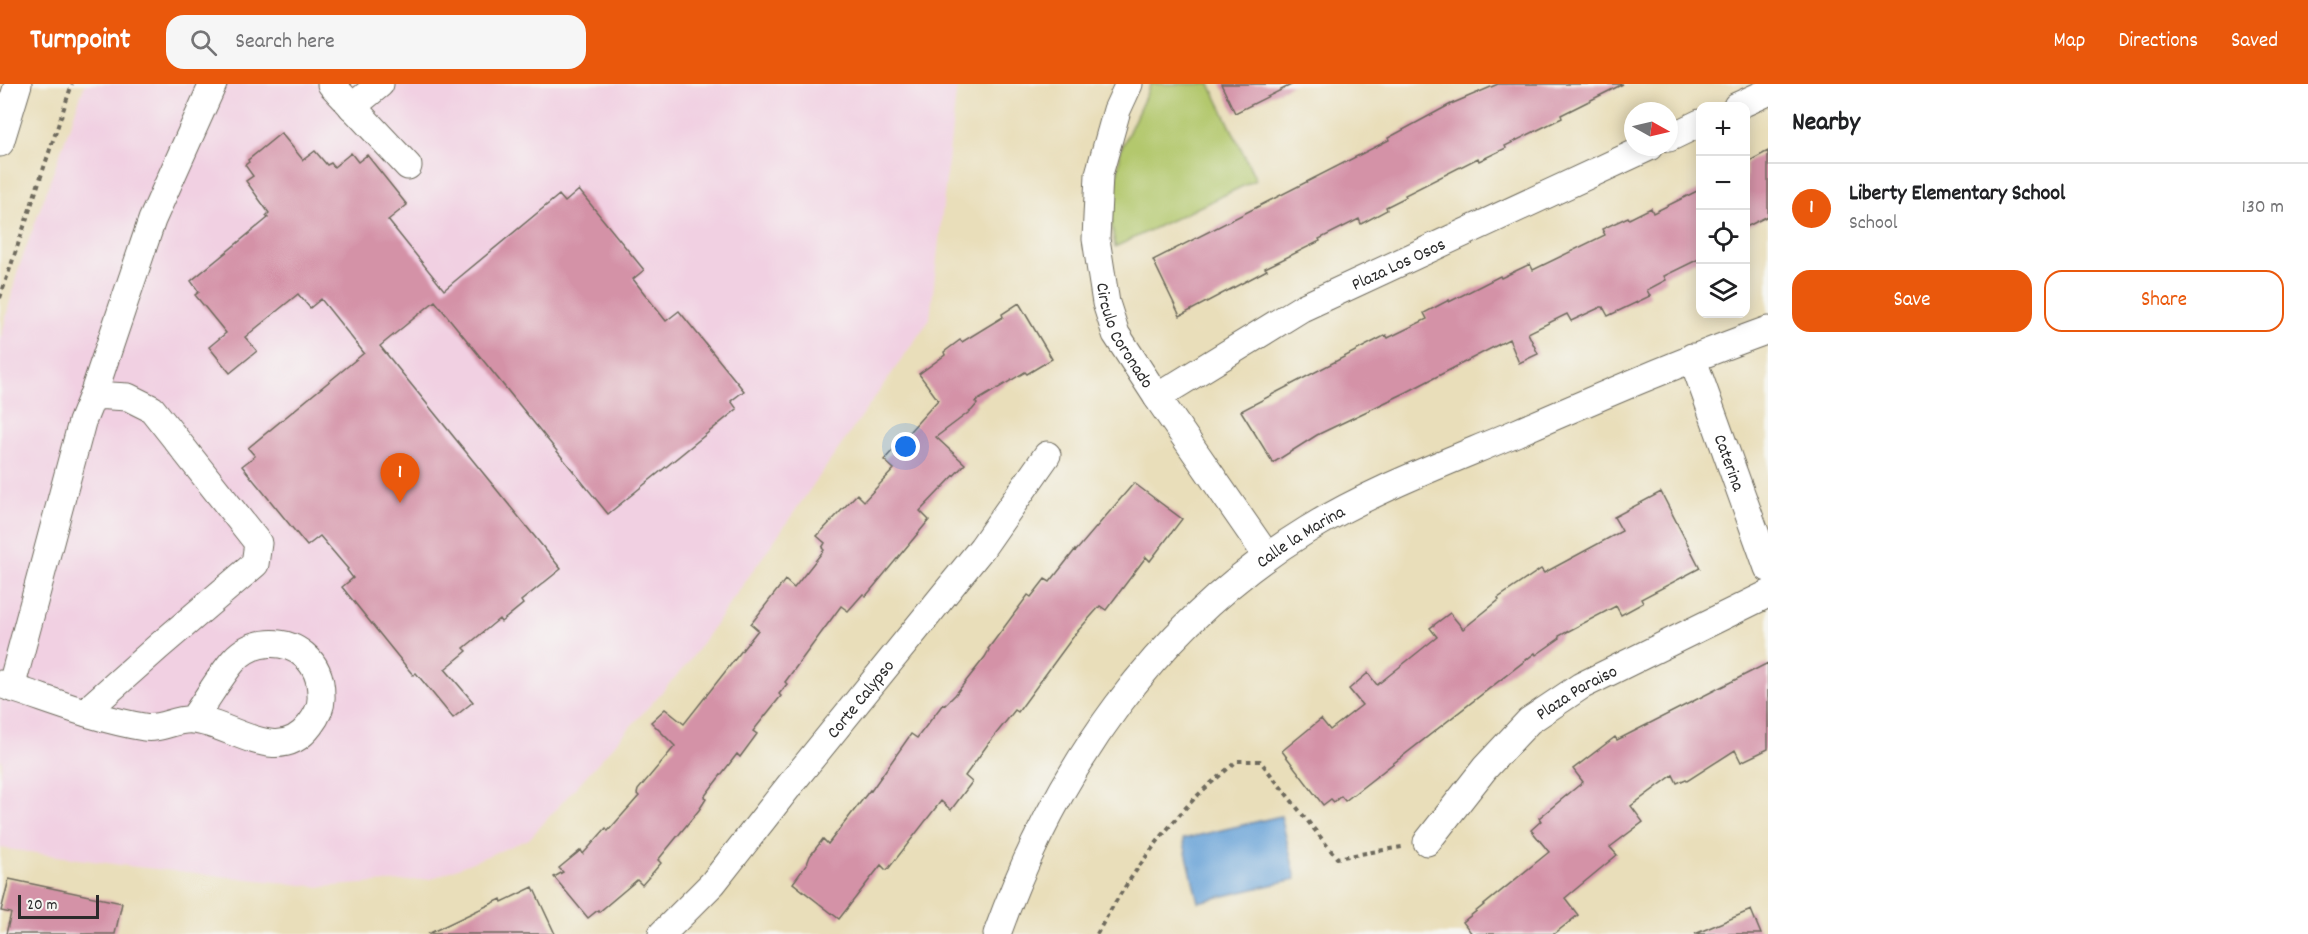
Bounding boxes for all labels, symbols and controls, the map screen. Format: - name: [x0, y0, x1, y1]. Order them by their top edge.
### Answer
- search box: [166, 15, 586, 69]
- text: Turnpoint: [30, 22, 130, 62]
- icon: search: [187, 26, 220, 59]
- text: Search here: [235, 27, 335, 58]
- text: Map: [2054, 27, 2085, 57]
- text: Directions: [2118, 27, 2198, 57]
- text: Saved: [2231, 27, 2278, 57]
- north arrow: [1624, 102, 1678, 156]
- map controls: [1696, 102, 1750, 318]
- button: +: [1696, 102, 1750, 156]
- text: Nearby: [1792, 105, 1860, 142]
- button: −: [1696, 156, 1750, 210]
- text: Liberty Elementary School: [1849, 179, 2065, 210]
- text: 1: [1809, 194, 1814, 222]
- text: 130 m: [2242, 194, 2284, 222]
- button: locate: [1696, 210, 1750, 264]
- text: School: [1849, 210, 1898, 238]
- street label: Plaza Los Osos: [1348, 233, 1450, 298]
- button: layers: [1696, 264, 1750, 318]
- button: Save: [1792, 270, 2032, 332]
- button: Share: [2044, 270, 2284, 332]
- street label: Circulo Coronado: [1088, 281, 1158, 394]
- street label: Caterina: [1706, 431, 1749, 496]
- your location: [891, 432, 920, 461]
- pin: 1: [380, 454, 420, 503]
- street label: Calle la Marina: [1252, 501, 1350, 576]
- street label: Corte Calypso: [822, 655, 902, 745]
- street label: Plaza Paraiso: [1532, 660, 1622, 728]
- scale bar: [18, 892, 99, 920]
- text: 20 m: [27, 894, 57, 917]

